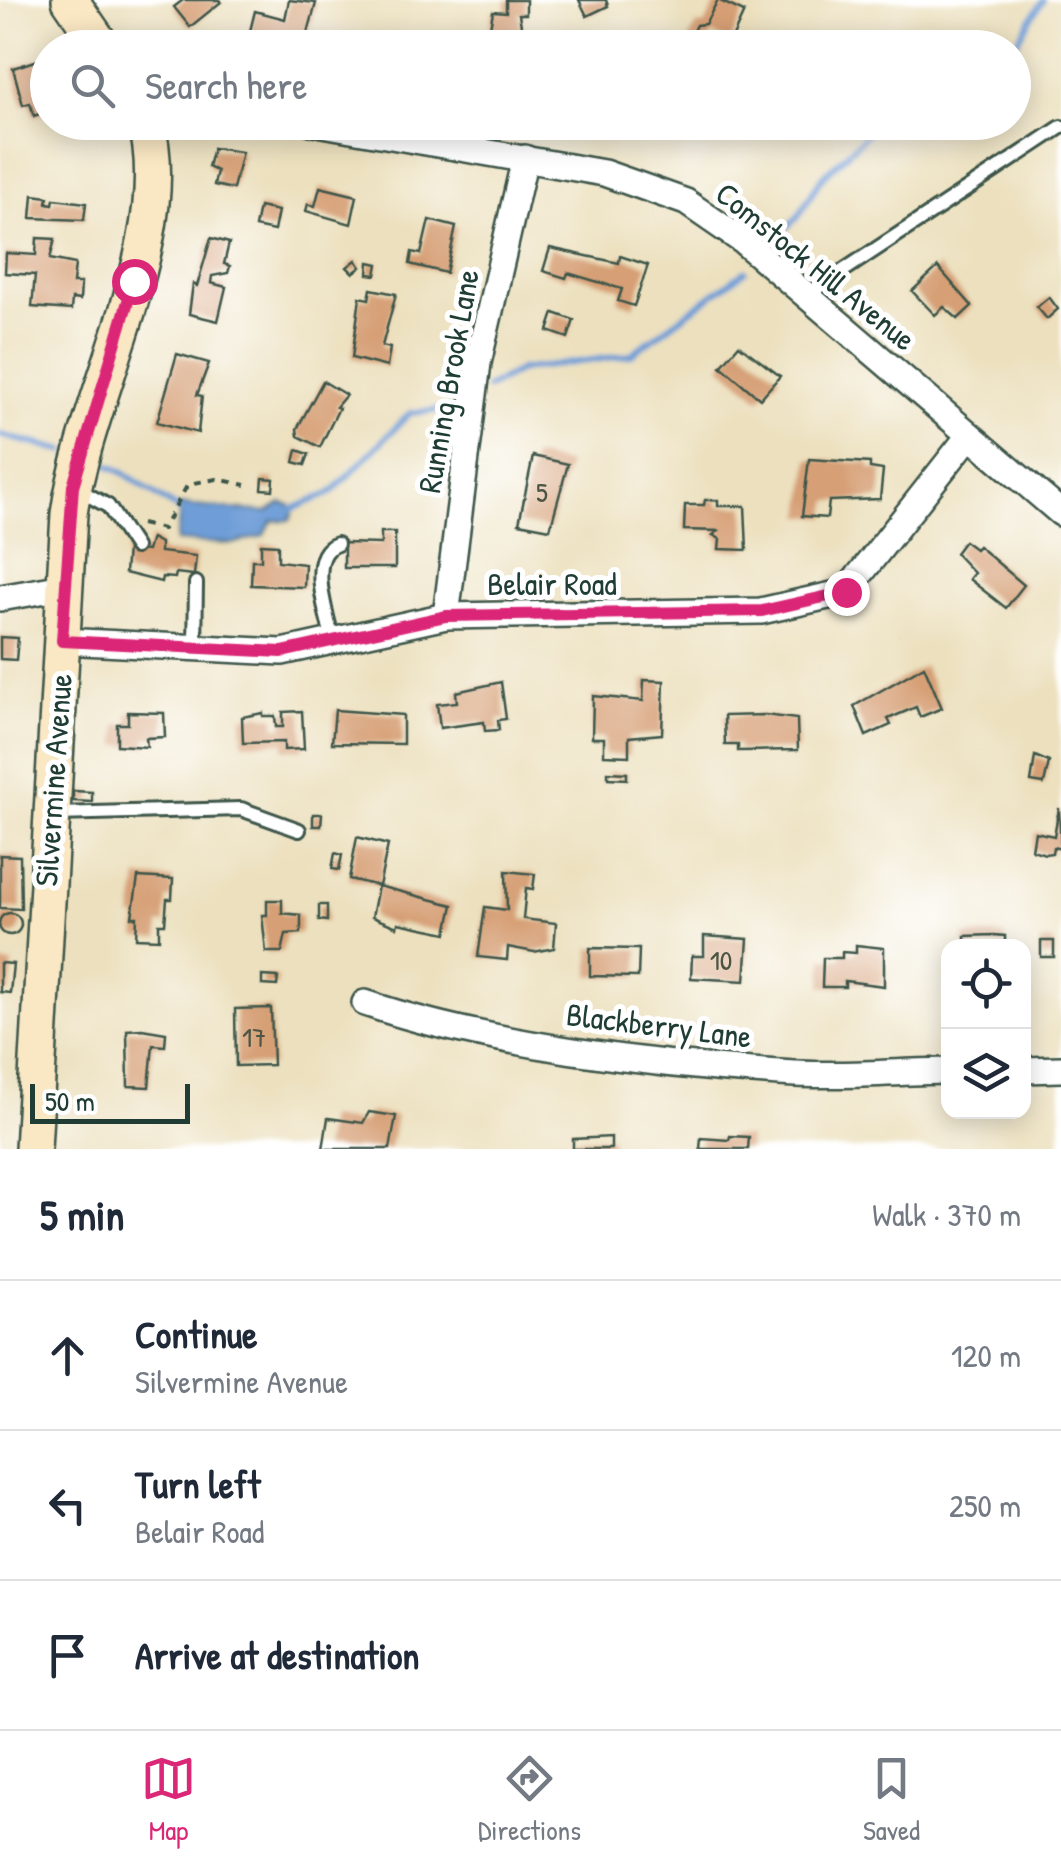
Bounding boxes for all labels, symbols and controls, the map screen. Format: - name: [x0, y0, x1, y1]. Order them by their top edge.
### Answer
- search box: [30, 30, 1031, 140]
- icon: search: [65, 58, 120, 113]
- text: Search here: [145, 59, 307, 111]
- street label: Comstock Hill Avenue: [707, 172, 925, 360]
- route start: [112, 259, 158, 305]
- street label: Running Brook Lane: [407, 266, 489, 496]
- house number: 5: [536, 473, 548, 511]
- street label: Belair Road: [487, 562, 617, 605]
- route end: [824, 570, 870, 616]
- street label: Silvermine Avenue: [24, 672, 82, 888]
- map controls: [941, 939, 1031, 1119]
- button: locate: [941, 939, 1031, 1029]
- house number: 10: [710, 941, 732, 979]
- street label: Blackberry Lane: [564, 992, 754, 1058]
- house number: 17: [242, 1018, 266, 1056]
- button: layers: [941, 1029, 1031, 1119]
- scale bar: [30, 1079, 190, 1124]
- text: 50 m: [45, 1082, 95, 1120]
- text: 5 min: [40, 1186, 124, 1243]
- text: Walk · 370 m: [872, 1193, 1021, 1236]
- text: Continue: [135, 1308, 257, 1360]
- icon: ahead: [40, 1328, 95, 1383]
- text: 120 m: [951, 1334, 1021, 1377]
- text: Silvermine Avenue: [135, 1360, 348, 1403]
- text: Turn left: [135, 1458, 260, 1510]
- icon: left: [40, 1478, 95, 1533]
- text: 250 m: [949, 1484, 1021, 1527]
- text: Belair Road: [135, 1510, 264, 1553]
- icon: arrive: [40, 1628, 95, 1683]
- text: Arrive at destination: [135, 1629, 419, 1681]
- tab: Map: [141, 1751, 196, 1849]
- tab: Directions: [478, 1751, 581, 1849]
- tab: Saved: [863, 1751, 920, 1849]

